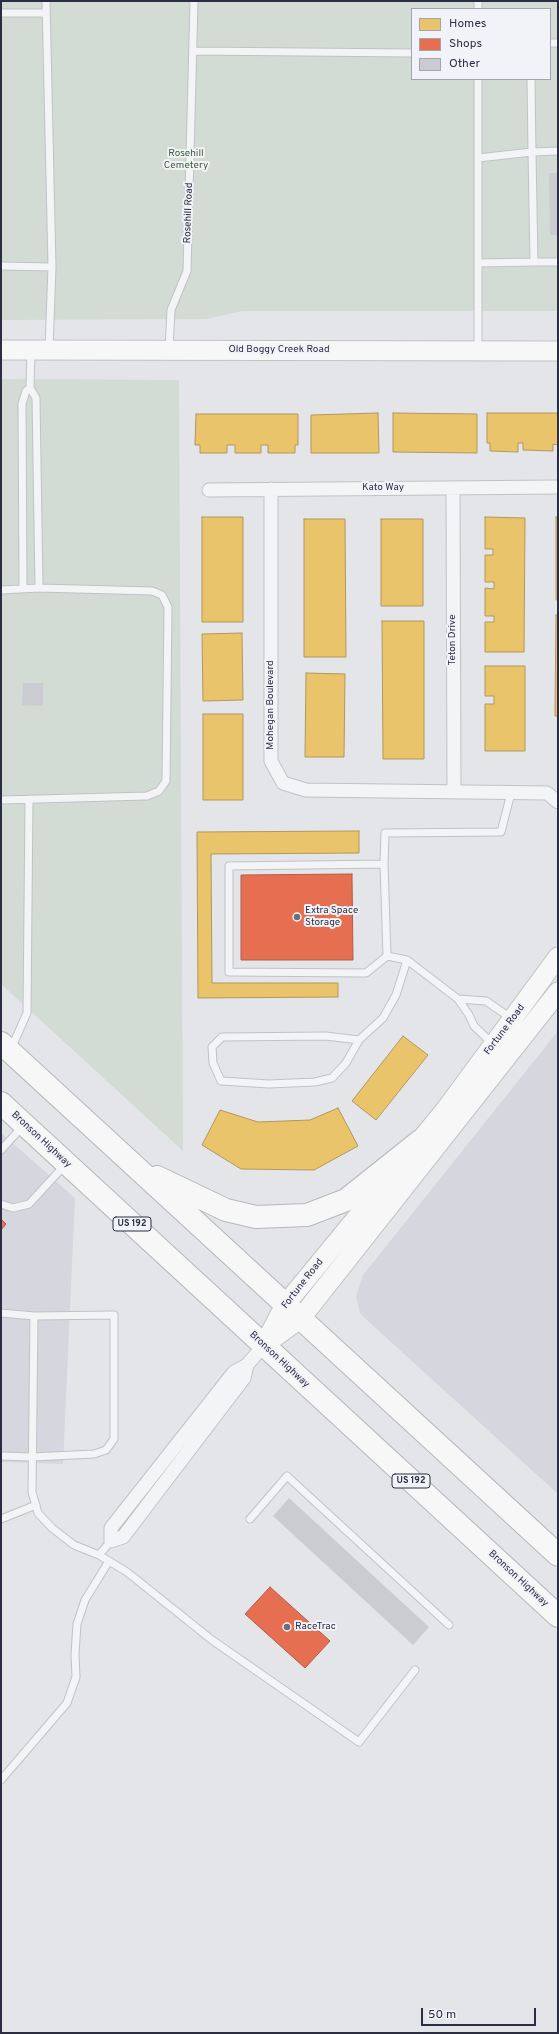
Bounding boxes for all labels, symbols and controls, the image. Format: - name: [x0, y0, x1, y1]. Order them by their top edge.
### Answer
- legend: [411, 8, 551, 80]
- text: Homes: [449, 16, 486, 32]
- text: Shops: [449, 36, 482, 52]
- text: Other: [449, 56, 480, 72]
- park label: Rosehill Cemetery: [164, 148, 208, 172]
- street label: Rosehill Road: [182, 182, 196, 244]
- street label: Old Boggy Creek Road: [228, 344, 330, 356]
- street label: Kato Way: [362, 482, 404, 494]
- street label: Teton Drive: [447, 614, 459, 666]
- street label: Mohegan Boulevard: [265, 660, 277, 750]
- place label: Extra Space Storage: [305, 905, 358, 928]
- marker: Extra Space Storage: [292, 912, 302, 922]
- street label: Fortune Road: [482, 1002, 528, 1058]
- street label: Bronson Highway: [8, 1109, 74, 1171]
- road number: US 192: [113, 1217, 151, 1231]
- street label: Fortune Road: [280, 1257, 326, 1311]
- street label: Bronson Highway: [246, 1329, 312, 1391]
- road number: US 192: [392, 1474, 430, 1488]
- street label: Bronson Highway: [485, 1548, 551, 1610]
- place label: RaceTrac: [295, 1621, 336, 1633]
- marker: RaceTrac: [282, 1622, 292, 1632]
- scale bar: [423, 2000, 538, 2026]
- text: 50 m: [428, 2007, 456, 2023]

